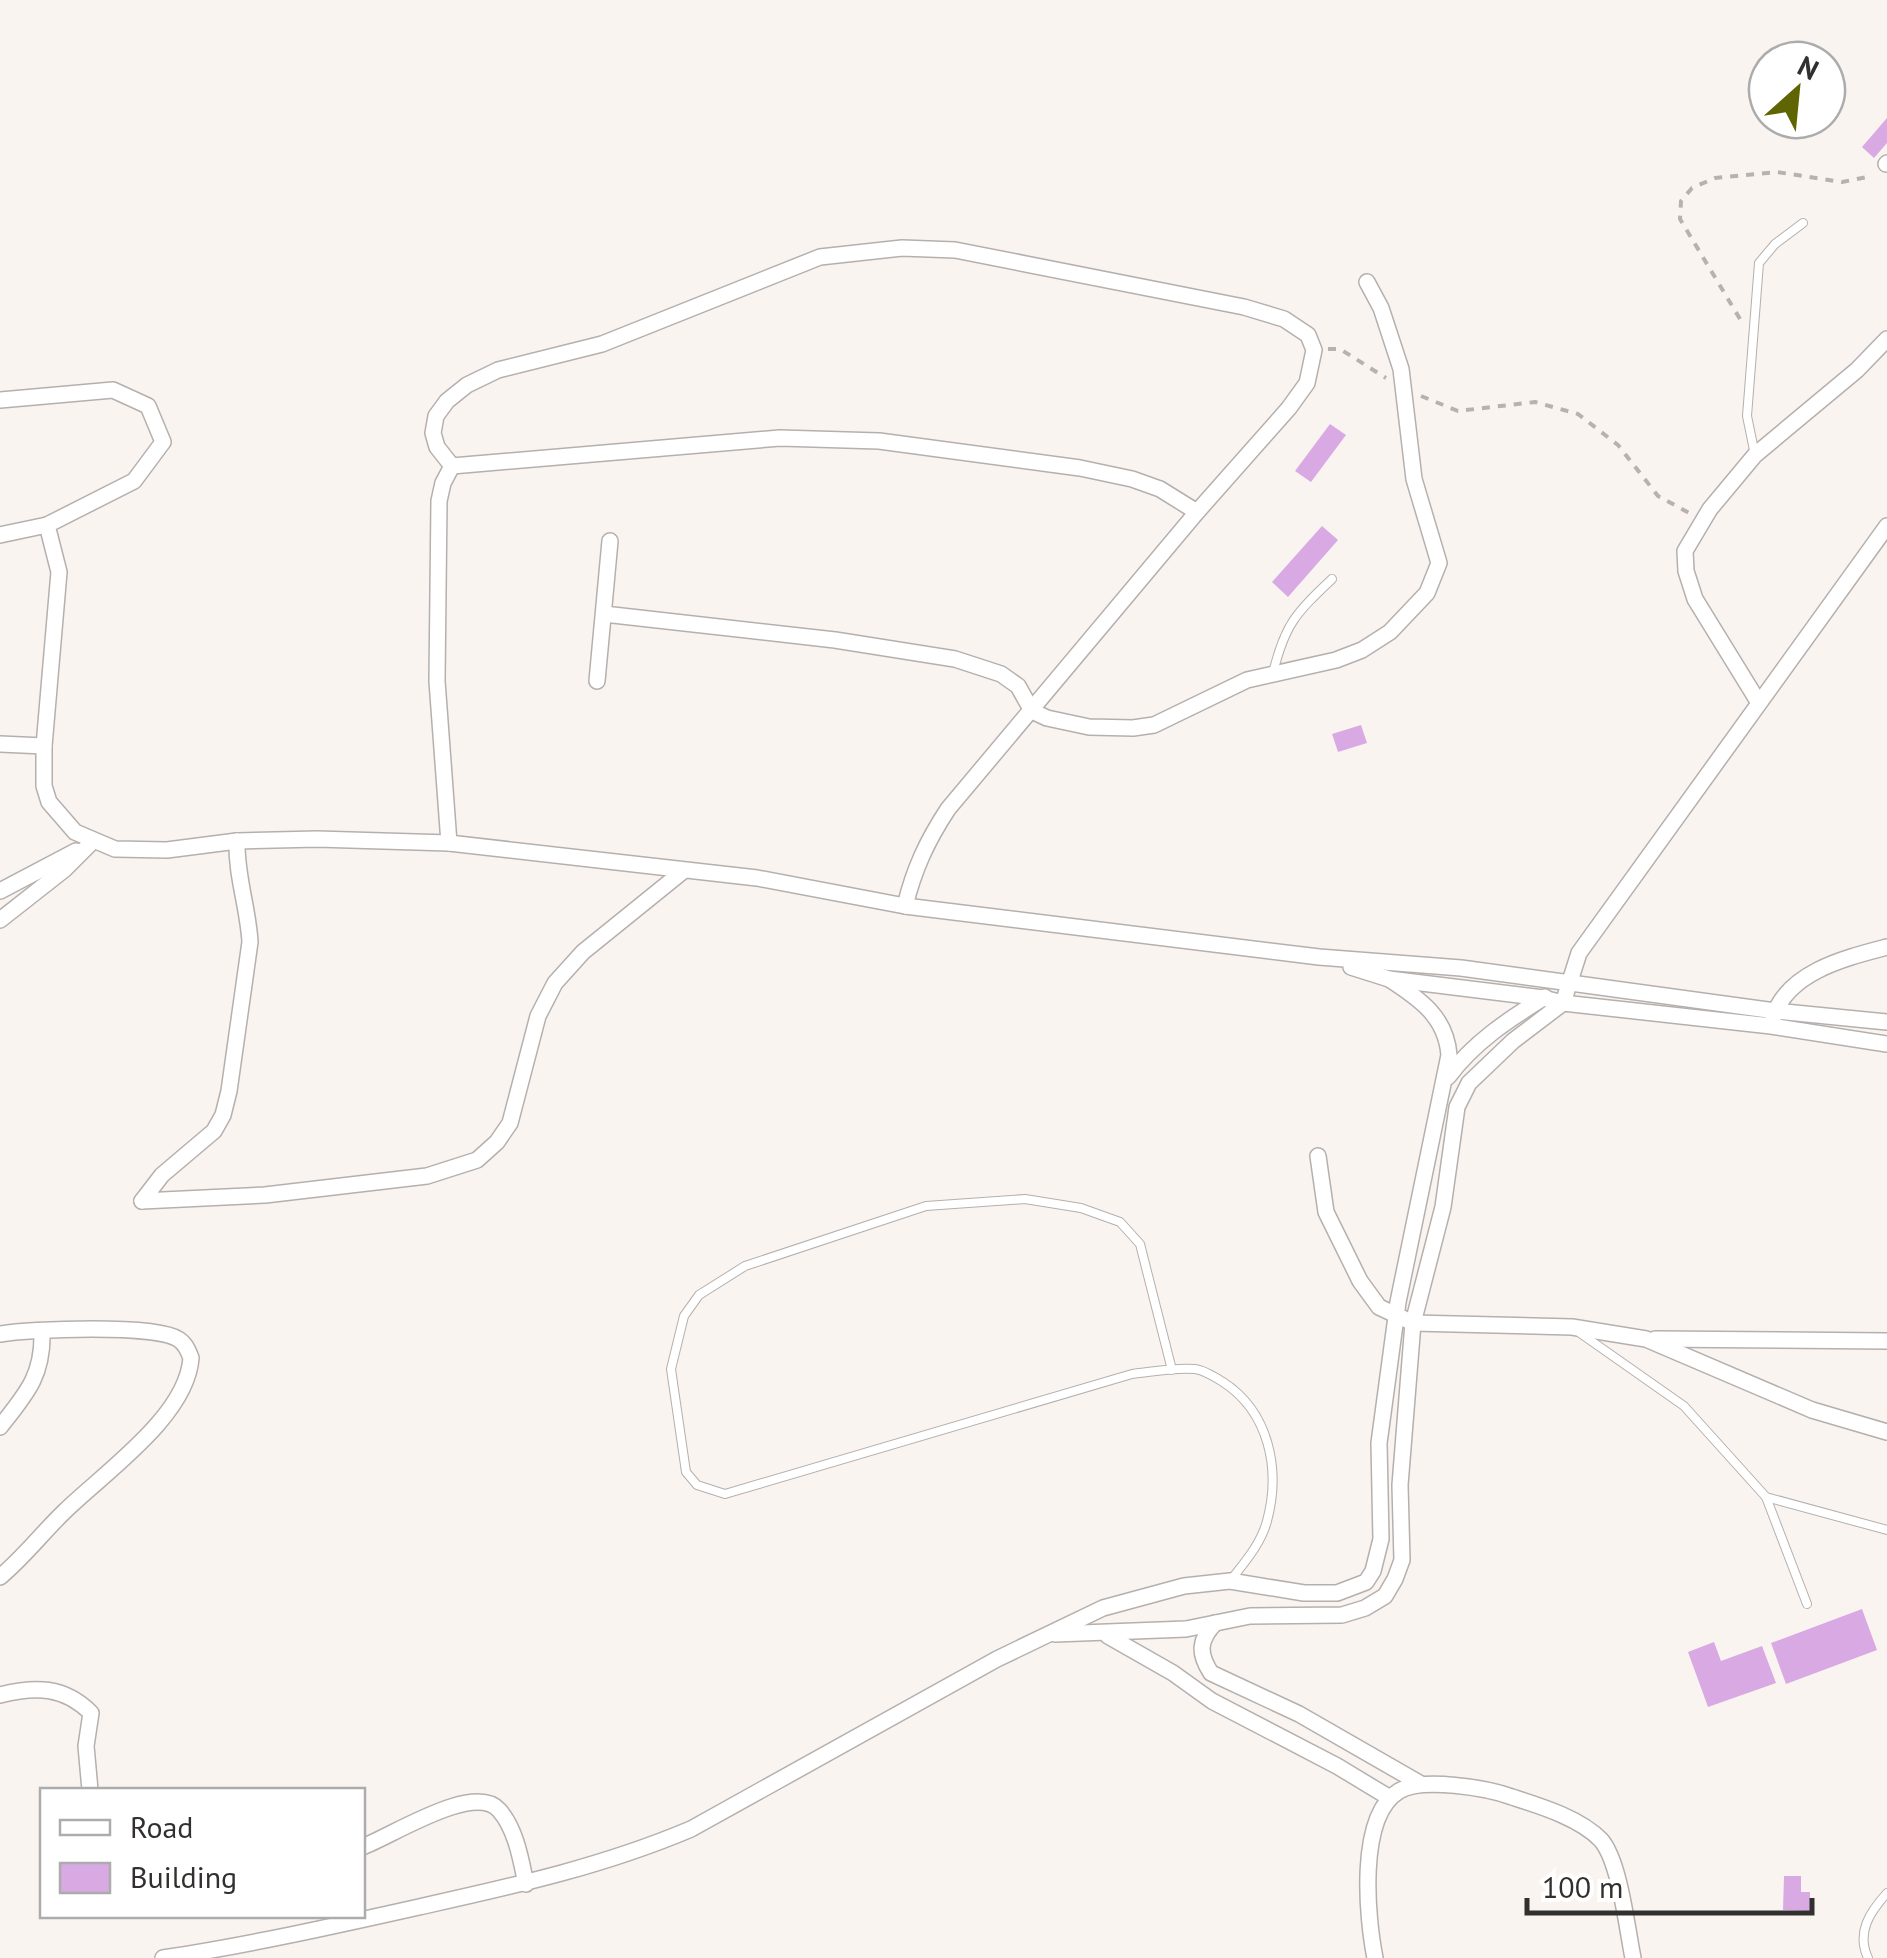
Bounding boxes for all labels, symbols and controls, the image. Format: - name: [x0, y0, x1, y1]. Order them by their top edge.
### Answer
- north arrow: [1747, 40, 1847, 140]
- text: N: [1792, 47, 1825, 88]
- legend: [40, 1788, 365, 1918]
- text: Road: [130, 1807, 194, 1846]
- scale bar: [1527, 1853, 1812, 1915]
- text: Building: [130, 1857, 237, 1896]
- text: 100 m: [1542, 1867, 1623, 1906]

